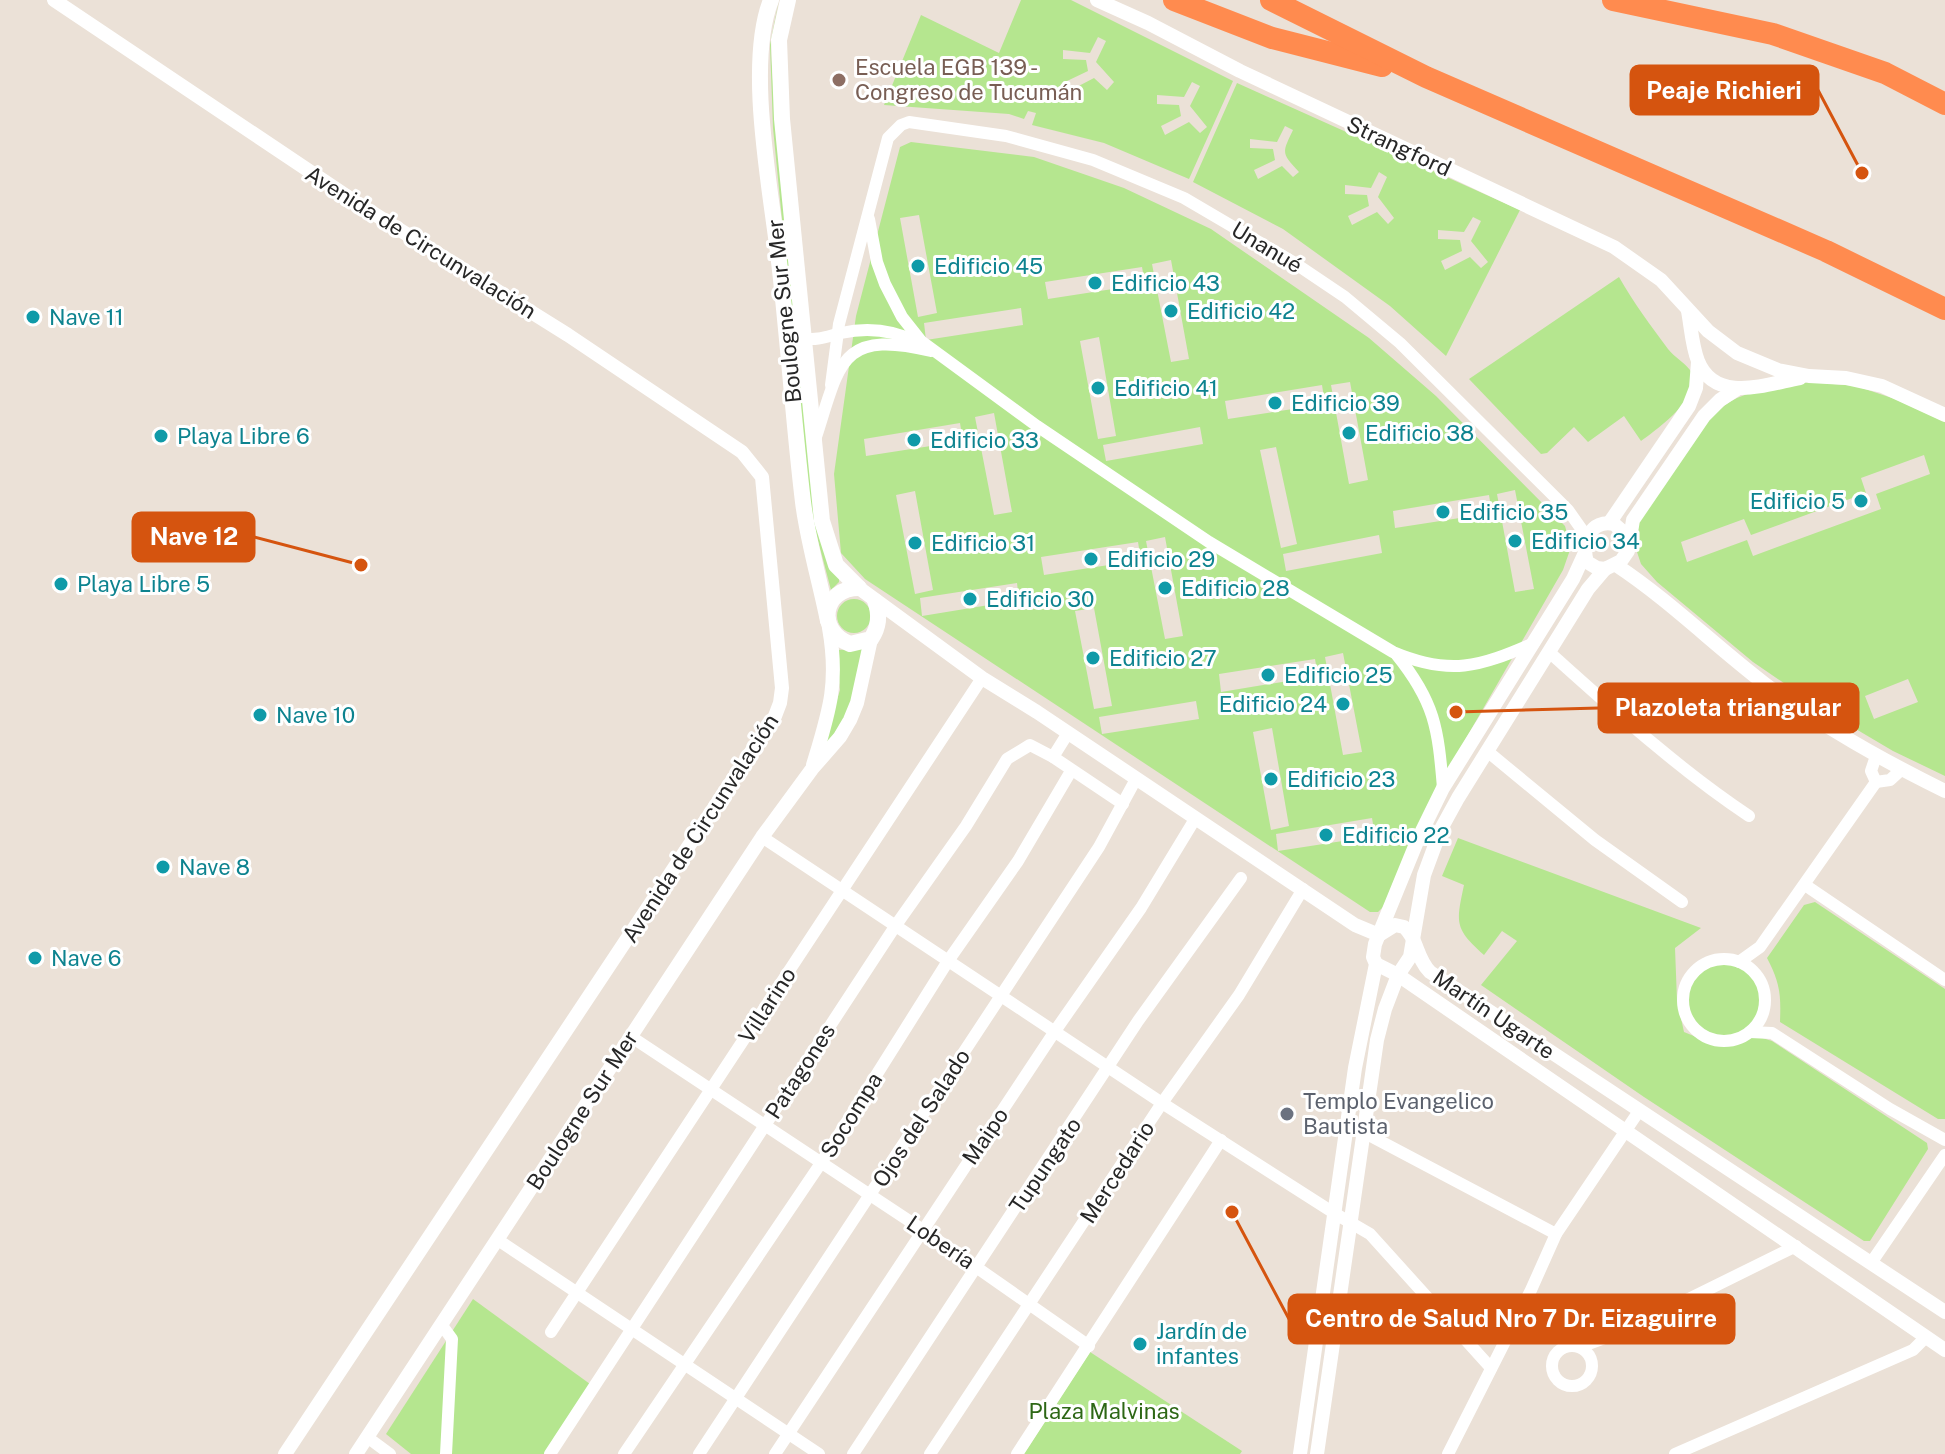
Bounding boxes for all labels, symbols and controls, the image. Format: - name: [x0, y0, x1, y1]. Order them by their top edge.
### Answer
- place label: Escuela EGB 139 - Congreso de Tucumán: [855, 54, 1082, 105]
- callout: Peaje Richieri: [1631, 66, 1818, 114]
- marker: Escuela EGB 139 - Congreso de Tucumán: [830, 71, 848, 89]
- text: Peaje Richieri: [1646, 76, 1802, 104]
- street label: Strangford: [1343, 110, 1455, 182]
- street label: Avenida de Circunvalación: [301, 160, 541, 324]
- street label: Unanué: [1227, 216, 1307, 278]
- street label: Boulogne Sur Mer: [761, 218, 807, 404]
- place label: Edificio 45: [934, 253, 1043, 279]
- marker: Edificio 45: [909, 257, 927, 275]
- place label: Edificio 43: [1111, 270, 1220, 296]
- marker: Edificio 43: [1086, 274, 1104, 292]
- place label: Edificio 42: [1187, 298, 1295, 324]
- marker: Edificio 42: [1162, 302, 1180, 320]
- place label: Nave 11: [49, 304, 124, 330]
- marker: Nave 11: [24, 308, 42, 326]
- place label: Edificio 41: [1114, 375, 1218, 401]
- marker: Edificio 41: [1089, 379, 1107, 397]
- place label: Edificio 39: [1291, 390, 1400, 416]
- marker: Edificio 39: [1266, 394, 1284, 412]
- place label: Edificio 38: [1365, 420, 1474, 446]
- place label: Playa Libre 6: [177, 423, 310, 449]
- marker: Edificio 38: [1340, 424, 1358, 442]
- marker: Playa Libre 6: [152, 427, 170, 445]
- place label: Edificio 33: [930, 427, 1039, 453]
- marker: Edificio 33: [905, 431, 923, 449]
- place label: Edificio 5: [1750, 488, 1845, 514]
- marker: Edificio 5: [1852, 492, 1870, 510]
- place label: Edificio 35: [1459, 499, 1568, 525]
- marker: Edificio 35: [1434, 503, 1452, 521]
- callout: Nave 12: [133, 513, 254, 561]
- text: Nave 12: [150, 522, 238, 550]
- place label: Edificio 34: [1531, 528, 1640, 554]
- place label: Edificio 31: [931, 530, 1035, 556]
- marker: Edificio 34: [1506, 532, 1524, 550]
- marker: Edificio 31: [906, 534, 924, 552]
- place label: Edificio 29: [1107, 546, 1215, 572]
- marker: Edificio 29: [1082, 550, 1100, 568]
- place label: Playa Libre 5: [77, 571, 210, 597]
- marker: Playa Libre 5: [52, 575, 70, 593]
- place label: Edificio 28: [1181, 575, 1290, 601]
- marker: Edificio 28: [1156, 579, 1174, 597]
- place label: Edificio 30: [986, 586, 1094, 612]
- marker: Edificio 30: [961, 590, 979, 608]
- place label: Edificio 27: [1109, 645, 1217, 671]
- marker: Edificio 27: [1084, 649, 1102, 667]
- place label: Edificio 25: [1284, 662, 1392, 688]
- marker: Edificio 25: [1259, 666, 1277, 684]
- callout: Plazoleta triangular: [1599, 684, 1858, 732]
- place label: Edificio 24: [1219, 691, 1327, 717]
- text: Plazoleta triangular: [1615, 693, 1841, 721]
- marker: Edificio 24: [1334, 695, 1352, 713]
- place label: Nave 10: [276, 702, 355, 728]
- marker: Nave 10: [251, 706, 269, 724]
- street label: Avenida de Circunvalación: [616, 709, 784, 947]
- place label: Edificio 23: [1287, 766, 1395, 792]
- marker: Edificio 23: [1262, 770, 1280, 788]
- place label: Edificio 22: [1342, 822, 1450, 848]
- marker: Edificio 22: [1317, 826, 1335, 844]
- place label: Nave 8: [179, 854, 250, 880]
- marker: Nave 8: [154, 858, 172, 876]
- place label: Nave 6: [51, 945, 122, 971]
- marker: Nave 6: [26, 949, 44, 967]
- street label: Villarino: [733, 962, 801, 1048]
- street label: Martín Ugarte: [1428, 964, 1560, 1064]
- street label: Patagones: [760, 1019, 840, 1123]
- street label: Boulogne Sur Mer: [521, 1025, 643, 1195]
- street label: Ojos del Salado: [867, 1044, 975, 1192]
- street label: Socompa: [815, 1068, 887, 1162]
- place label: Templo Evangelico Bautista: [1303, 1088, 1494, 1139]
- street label: Maipo: [957, 1103, 1013, 1169]
- marker: Templo Evangelico Bautista: [1278, 1105, 1296, 1123]
- street label: Tupungato: [1004, 1112, 1086, 1218]
- street label: Mercedario: [1074, 1116, 1160, 1228]
- street label: Lobería: [902, 1210, 980, 1274]
- callout: Centro de Salud Nro 7 Dr. Eizaguirre: [1289, 1295, 1734, 1343]
- text: Centro de Salud Nro 7 Dr. Eizaguirre: [1305, 1304, 1717, 1332]
- place label: Jardín de infantes: [1156, 1318, 1247, 1369]
- marker: Jardín de infantes: [1131, 1335, 1149, 1353]
- park label: Plaza Malvinas: [1028, 1398, 1180, 1424]

